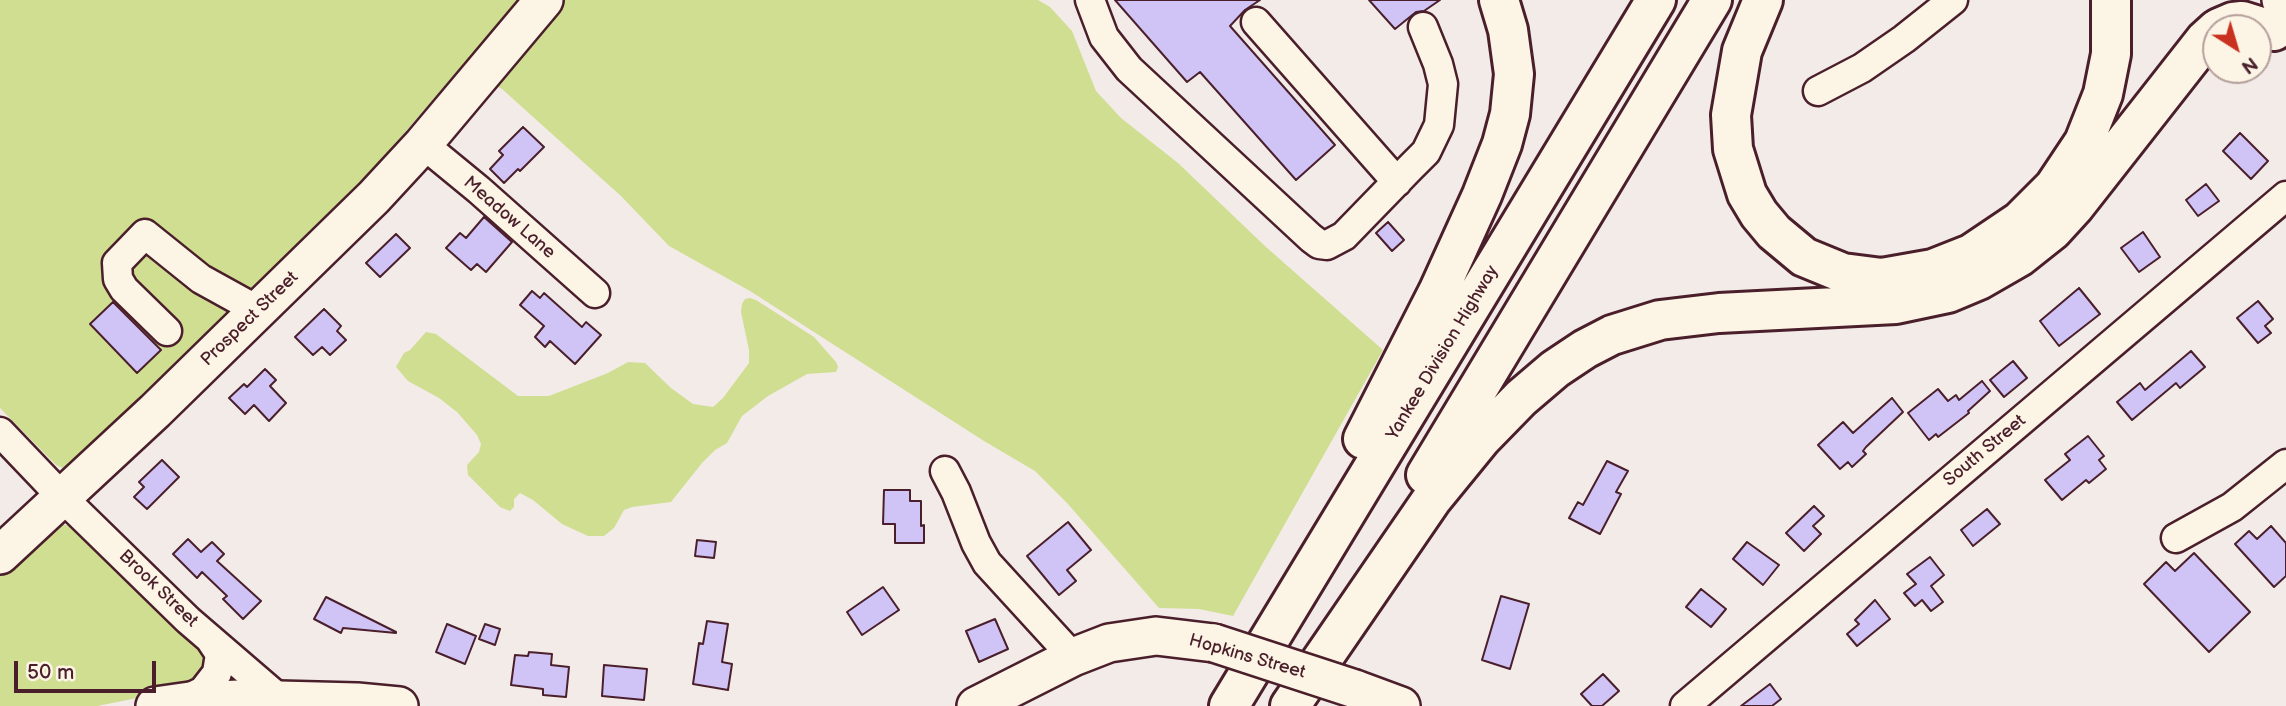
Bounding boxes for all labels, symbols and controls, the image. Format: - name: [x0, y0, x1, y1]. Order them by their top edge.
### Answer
- north arrow: [2202, 14, 2272, 84]
- text: N: [2236, 51, 2261, 78]
- street label: Meadow Lane: [459, 172, 559, 264]
- street label: Yankee Division Highway: [1382, 262, 1504, 444]
- street label: Prospect Street: [197, 267, 303, 371]
- street label: South Street: [1939, 410, 2031, 492]
- street label: Brook Street: [114, 546, 202, 632]
- street label: Hopkins Street: [1186, 630, 1308, 684]
- scale bar: [18, 646, 159, 690]
- text: 50 m: [27, 660, 74, 685]

